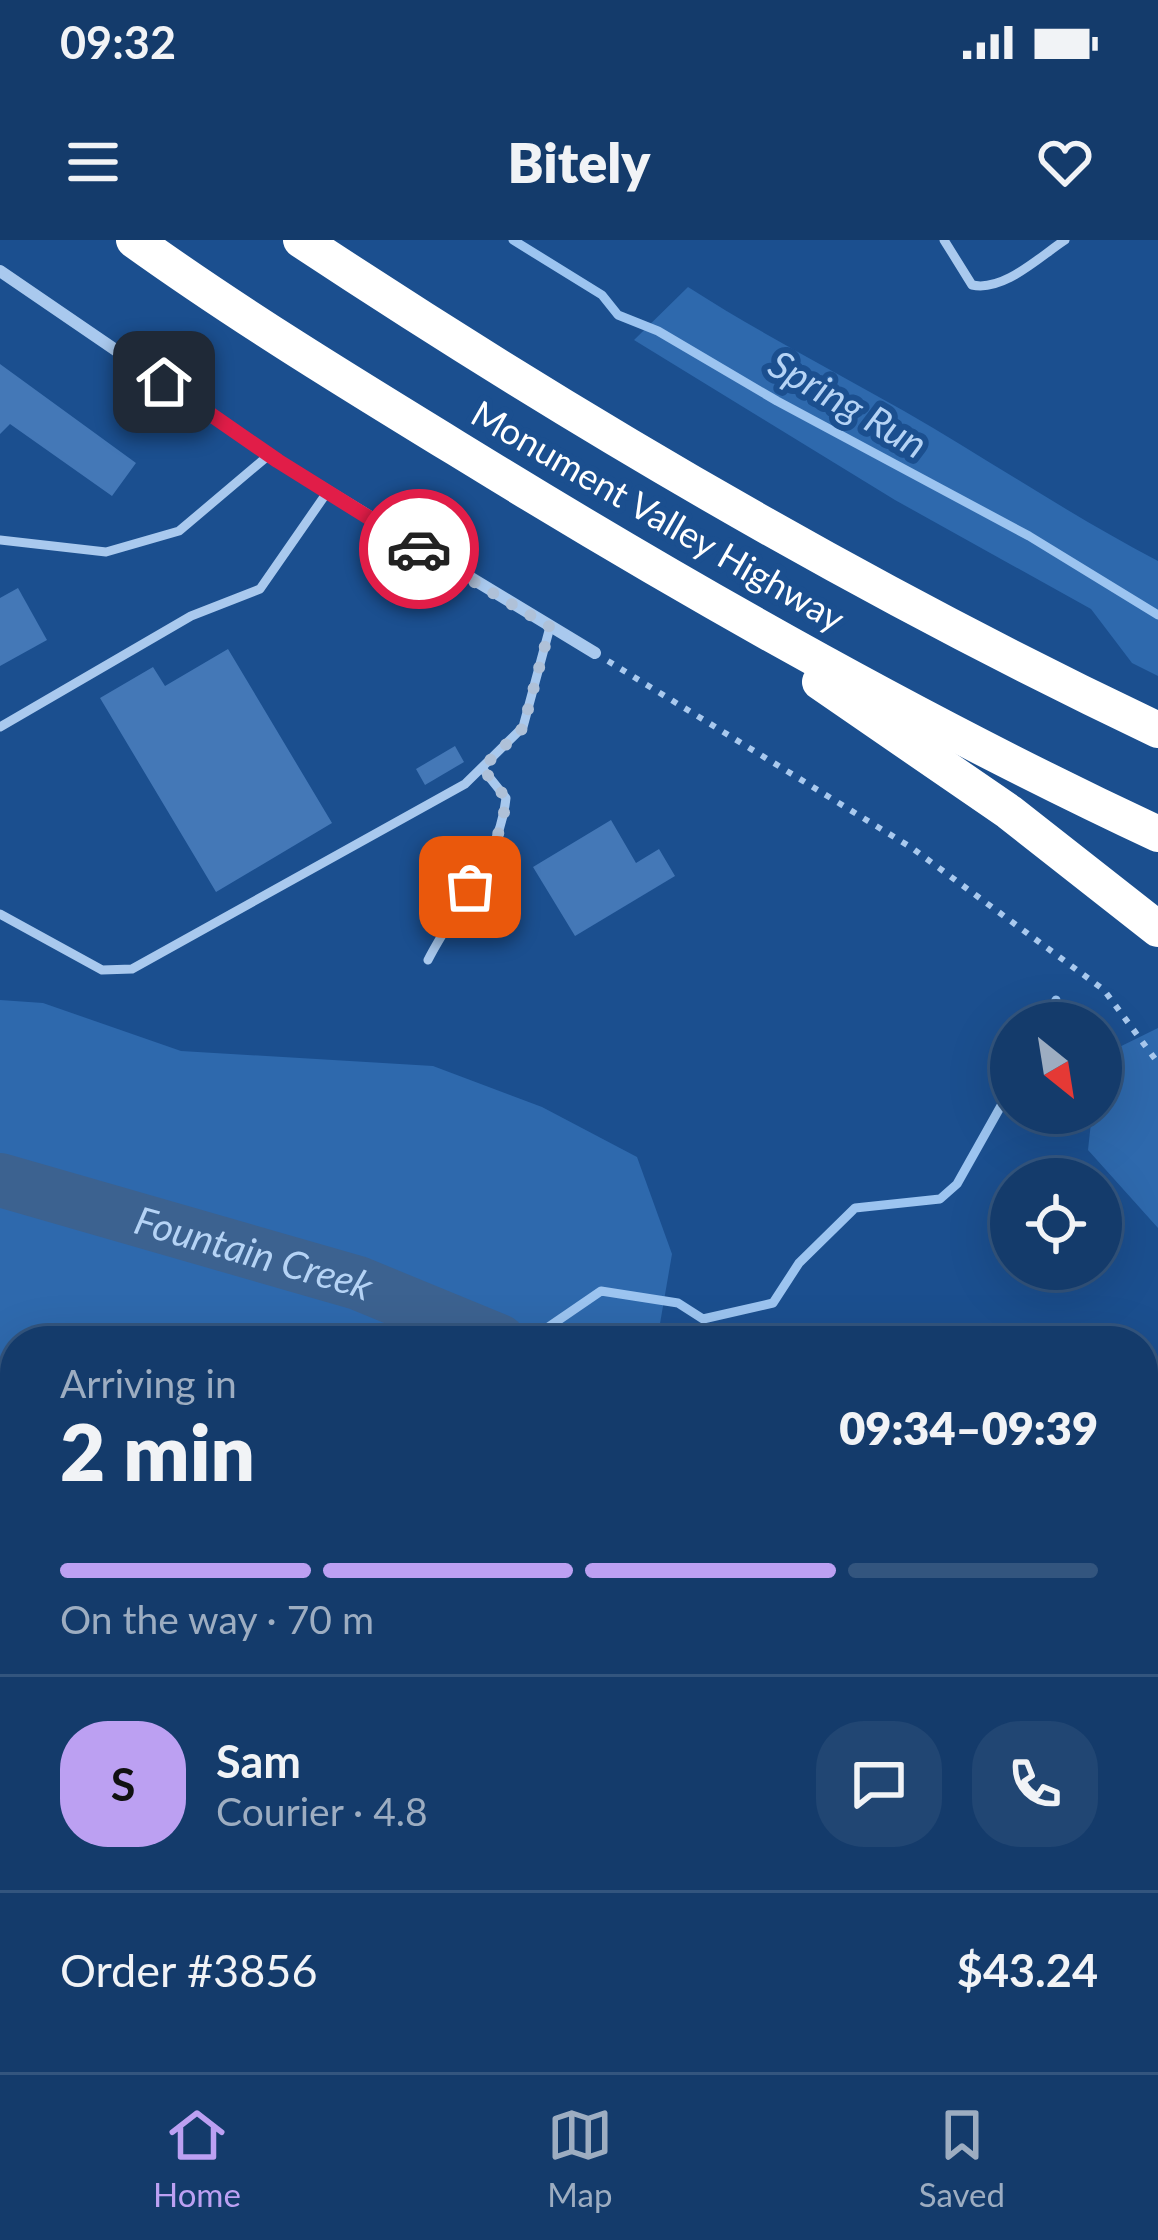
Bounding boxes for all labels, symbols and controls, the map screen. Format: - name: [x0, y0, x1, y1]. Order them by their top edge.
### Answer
- text: 09:32: [60, 15, 176, 69]
- icon: menu: [60, 129, 126, 195]
- icon: heart: [1032, 129, 1098, 195]
- text: Bitely: [508, 130, 650, 195]
- pin: [113, 331, 215, 433]
- water label: Spring Run: [762, 340, 935, 467]
- icon: home: [131, 349, 197, 415]
- street label: Monument Valley Highway: [464, 390, 853, 640]
- courier: [359, 489, 479, 609]
- icon: car: [386, 516, 452, 582]
- pin: [419, 836, 521, 938]
- icon: bag: [437, 854, 503, 920]
- north arrow: [990, 1002, 1122, 1134]
- map controls: [990, 1002, 1122, 1290]
- button: locate: [990, 1158, 1122, 1290]
- water label: Fountain Creek: [130, 1196, 381, 1309]
- text: Arriving in: [60, 1360, 237, 1406]
- text: 09:34–09:39: [839, 1401, 1098, 1455]
- text: 2 min: [60, 1404, 255, 1498]
- text: On the way · 70 m: [60, 1596, 374, 1642]
- button: chat: [816, 1721, 942, 1847]
- button: phone: [972, 1721, 1098, 1847]
- text: Sam: [216, 1734, 301, 1788]
- text: S: [111, 1757, 135, 1811]
- text: Courier · 4.8: [216, 1788, 428, 1834]
- text: Order #3856: [60, 1943, 318, 1997]
- text: $43.24: [957, 1943, 1098, 1997]
- tab: Home: [153, 2102, 241, 2214]
- tab: Map: [547, 2102, 613, 2214]
- tab: Saved: [919, 2102, 1005, 2214]

